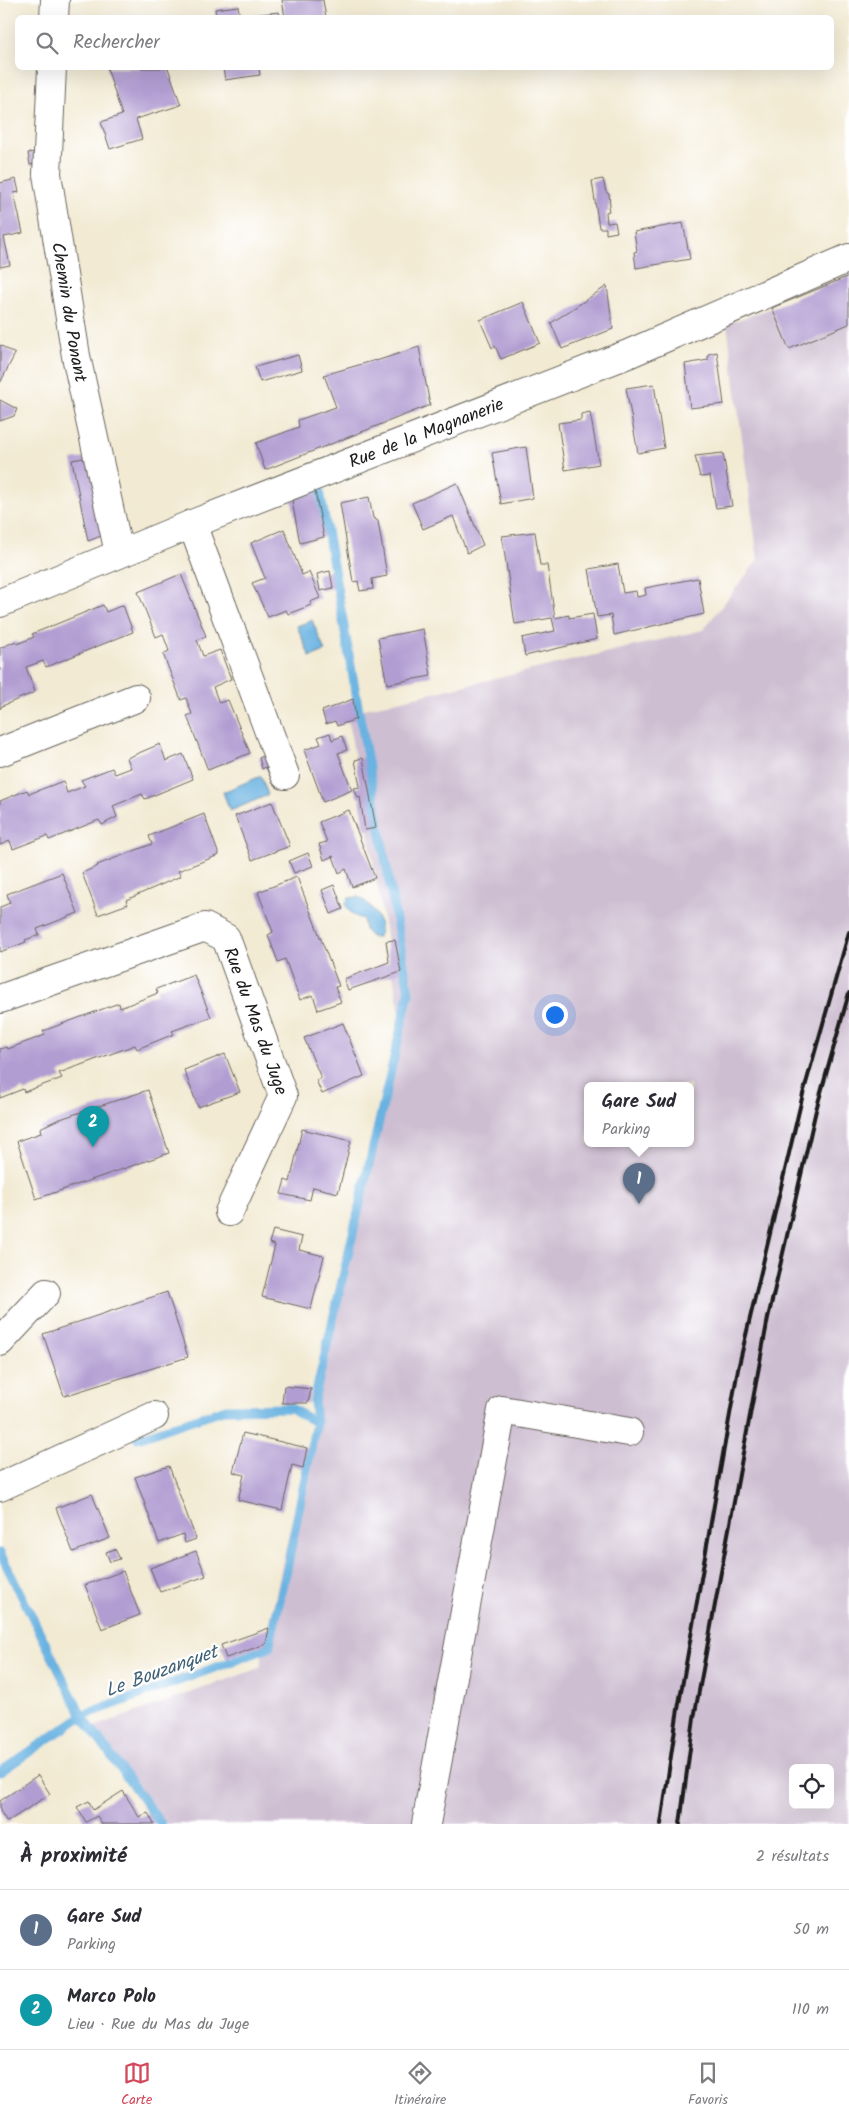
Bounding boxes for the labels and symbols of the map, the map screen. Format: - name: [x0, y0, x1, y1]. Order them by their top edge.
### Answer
- street label: Chemin du Ponant: [42, 240, 95, 386]
- street label: Rue de la Magnanerie: [345, 391, 509, 477]
- street label: Rue du Mas du Juge: [214, 943, 294, 1099]
- your location: [542, 1002, 568, 1028]
- pin: 2: [77, 1106, 109, 1147]
- pin: 1: [623, 1163, 655, 1204]
- water label: Le Bouzanquet: [101, 1637, 225, 1706]

